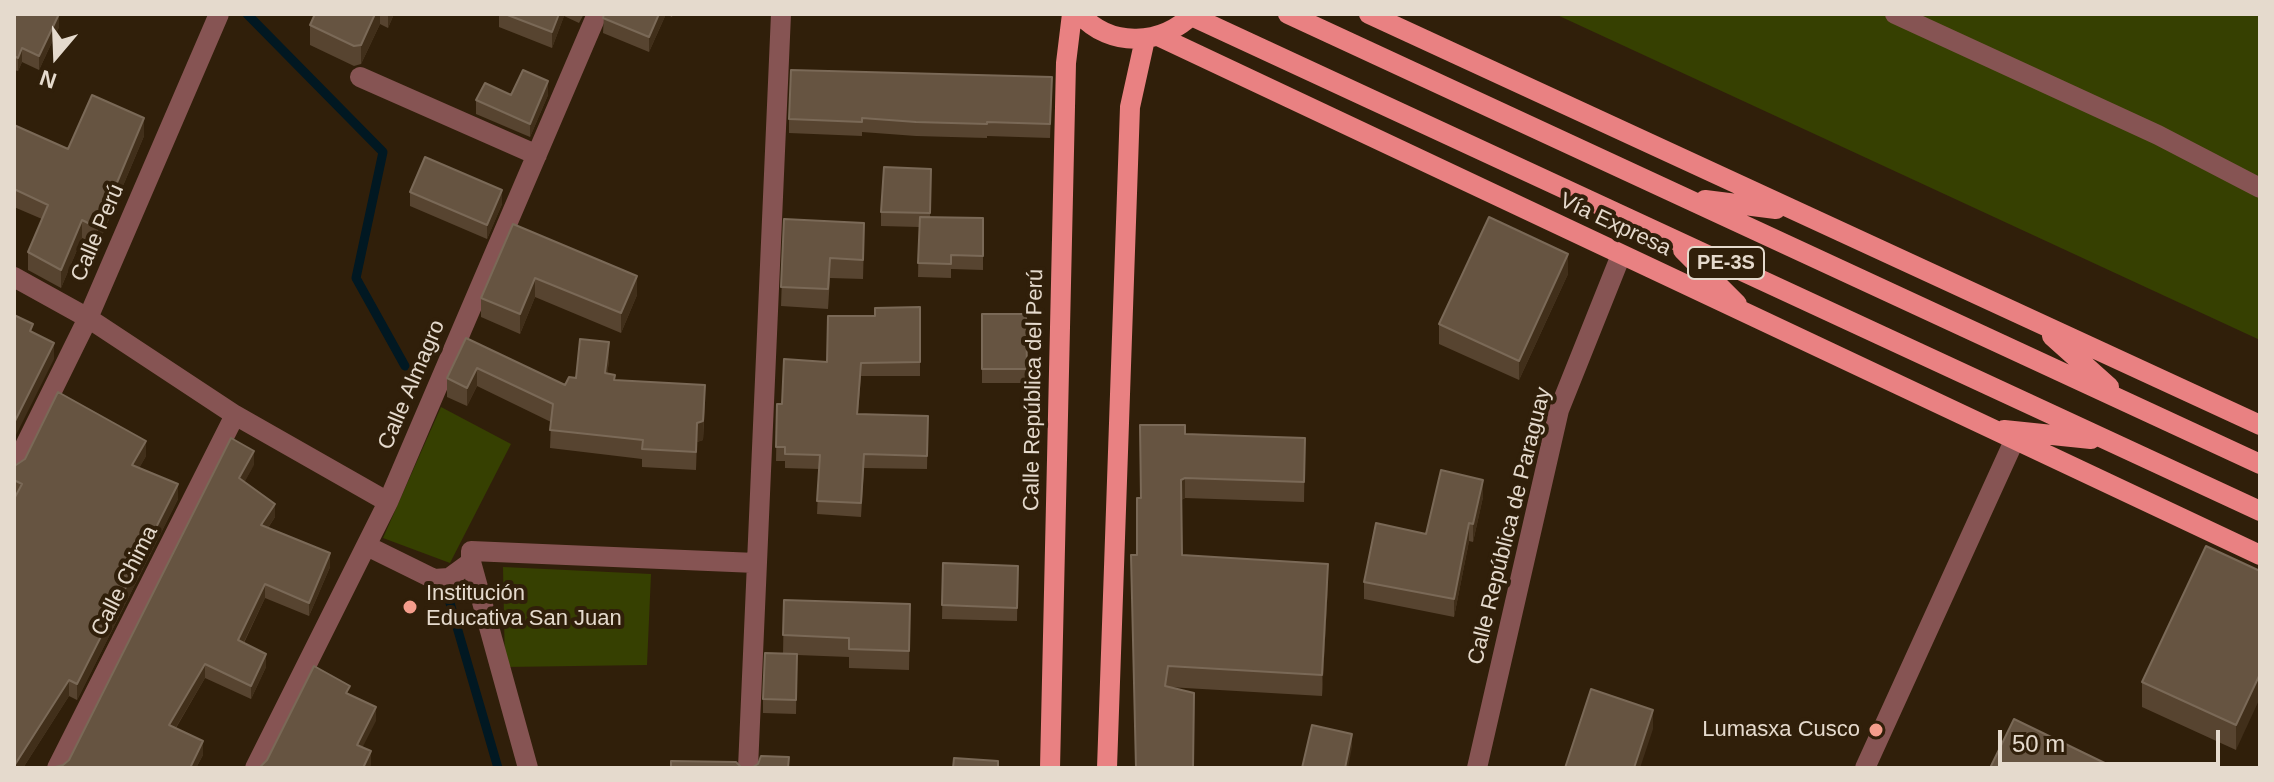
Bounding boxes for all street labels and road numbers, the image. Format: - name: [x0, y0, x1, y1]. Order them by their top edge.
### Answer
- street label: Calle Perú: [66, 181, 130, 285]
- street label: Vía Expresa: [1555, 188, 1675, 262]
- road number: PE-3S: [1688, 247, 1764, 279]
- street label: Calle República del Perú: [1019, 269, 1049, 511]
- street label: Calle Almagro: [373, 316, 451, 454]
- street label: Calle República de Paraguay: [1463, 385, 1557, 667]
- street label: Calle Chima: [86, 522, 164, 640]

